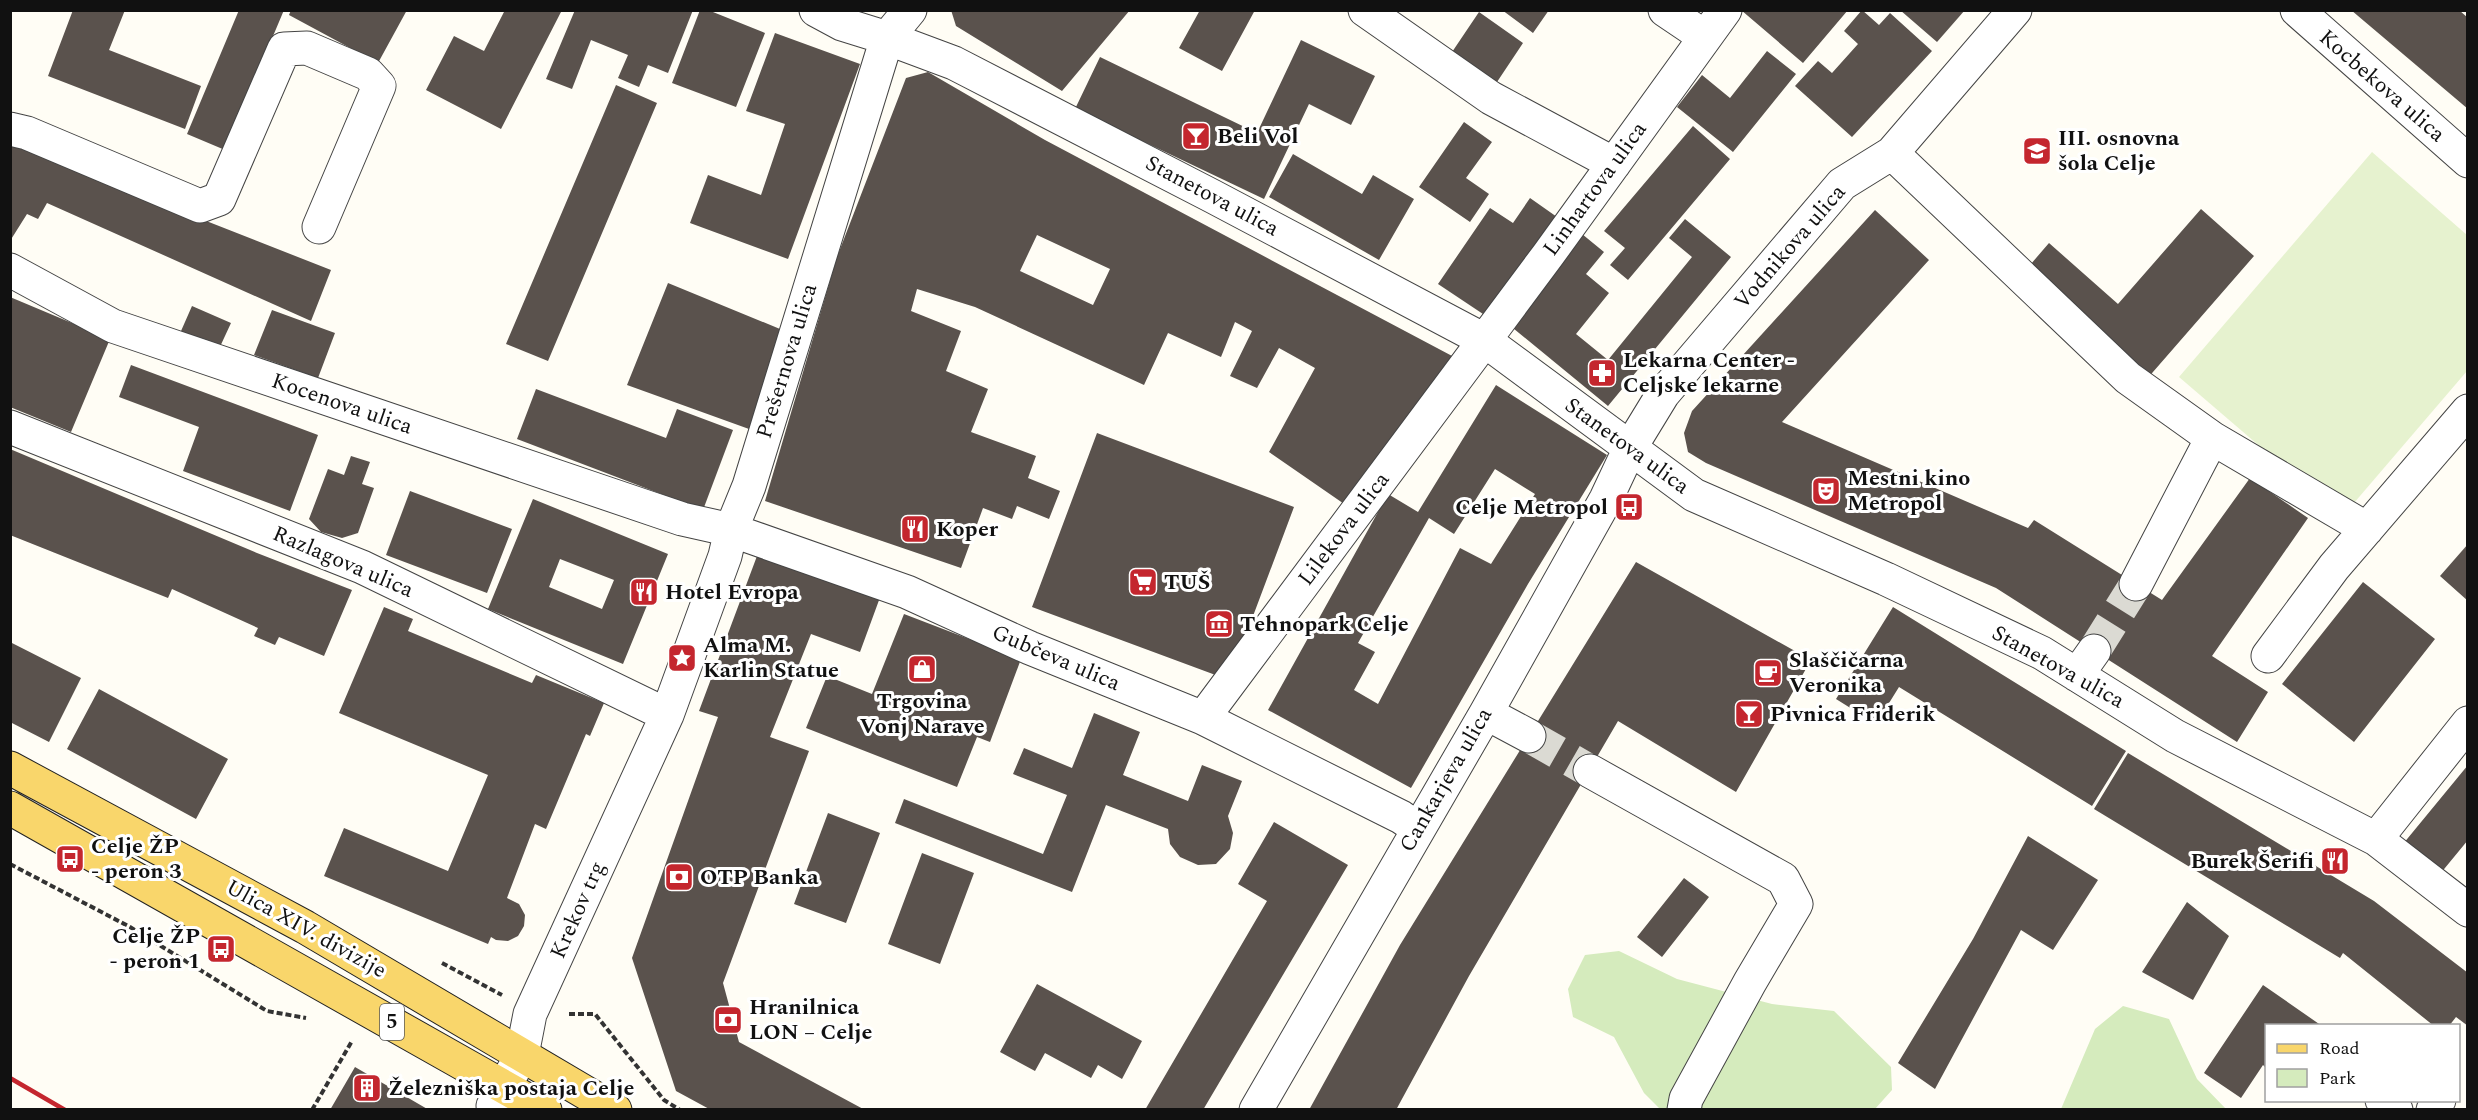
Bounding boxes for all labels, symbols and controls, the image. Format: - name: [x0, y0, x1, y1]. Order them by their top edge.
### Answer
- street label: Kocbekova ulica: [2311, 22, 2453, 151]
- street label: Linhartova ulica: [1535, 115, 1655, 263]
- bar icon: Beli Vol: [1180, 120, 1212, 152]
- place label: Beli Vol: [1217, 120, 1298, 153]
- place label: III. osnovna šola Celje: [2058, 122, 2180, 180]
- school or university icon: III. osnovna šola Celje: [2021, 135, 2053, 167]
- street label: Stanetova ulica: [1139, 147, 1285, 245]
- street label: Vodnikova ulica: [1726, 177, 1854, 317]
- street label: Prešernova ulica: [748, 279, 826, 443]
- place label: Lekarna Center - Celjske lekarne: [1623, 344, 1795, 402]
- pharmacy icon: Lekarna Center - Celjske lekarne: [1586, 357, 1618, 389]
- street label: Kocenova ulica: [267, 364, 417, 444]
- street label: Stanetova ulica: [1558, 389, 1697, 503]
- place label: Mestni kino Metropol: [1847, 462, 1970, 520]
- street label: Lilekova ulica: [1290, 465, 1398, 593]
- theatre icon: Mestni kino Metropol: [1810, 475, 1842, 507]
- place label: Celje Metropol: [1455, 491, 1608, 524]
- bus stop icon: Celje Metropol: [1613, 491, 1645, 523]
- restaurant icon: Koper: [899, 513, 931, 545]
- place label: Koper: [936, 513, 999, 546]
- street label: Razlagova ulica: [267, 517, 419, 607]
- supermarket icon: TUŠ: [1127, 566, 1159, 598]
- place label: TUŠ: [1164, 566, 1210, 599]
- restaurant icon: Hotel Evropa: [628, 576, 660, 608]
- place label: Hotel Evropa: [665, 576, 799, 609]
- museum icon: Tehnopark Celje: [1203, 608, 1235, 640]
- place label: Tehnopark Celje: [1240, 608, 1409, 641]
- street label: Gubčeva ulica: [987, 616, 1126, 700]
- street label: Stanetova ulica: [1986, 617, 2131, 717]
- place label: Alma M. Karlin Statue: [703, 629, 839, 687]
- place icon: Alma M. Karlin Statue: [666, 642, 698, 674]
- place label: Slaščičarna Veronika: [1789, 644, 1905, 702]
- shop icon: Trgovina Vonj Narave: [906, 653, 938, 685]
- cafe icon: Slaščičarna Veronika: [1752, 657, 1784, 689]
- place label: Trgovina Vonj Narave: [859, 685, 985, 743]
- bar icon: Pivnica Friderik: [1733, 698, 1765, 730]
- place label: Pivnica Friderik: [1770, 698, 1936, 731]
- street label: Cankarjeva ulica: [1391, 701, 1501, 859]
- place label: Celje ŽP - peron 3: [91, 830, 182, 888]
- bus stop icon: Celje ŽP - peron 3: [54, 843, 86, 875]
- place label: Burek Šerifi: [2190, 845, 2314, 878]
- restaurant icon: Burek Šerifi: [2319, 845, 2351, 877]
- street label: Krekov trg: [542, 856, 614, 964]
- bank icon: OTP Banka: [663, 861, 695, 893]
- place label: OTP Banka: [700, 861, 819, 894]
- street label: Ulica XIV. divizije: [220, 871, 392, 987]
- place label: Celje ŽP - peron 1: [109, 920, 200, 978]
- bus stop icon: Celje ŽP - peron 1: [205, 933, 237, 965]
- place label: Hranilnica LON – Celje: [749, 991, 873, 1049]
- road number: 5: [380, 1004, 404, 1040]
- bank icon: Hranilnica LON – Celje: [712, 1004, 744, 1036]
- legend: [2265, 1024, 2460, 1102]
- text: Road: [2319, 1035, 2360, 1062]
- text: Park: [2319, 1065, 2356, 1092]
- building icon: Železniška postaja Celje: [351, 1072, 383, 1104]
- place label: Železniška postaja Celje: [388, 1072, 634, 1105]

